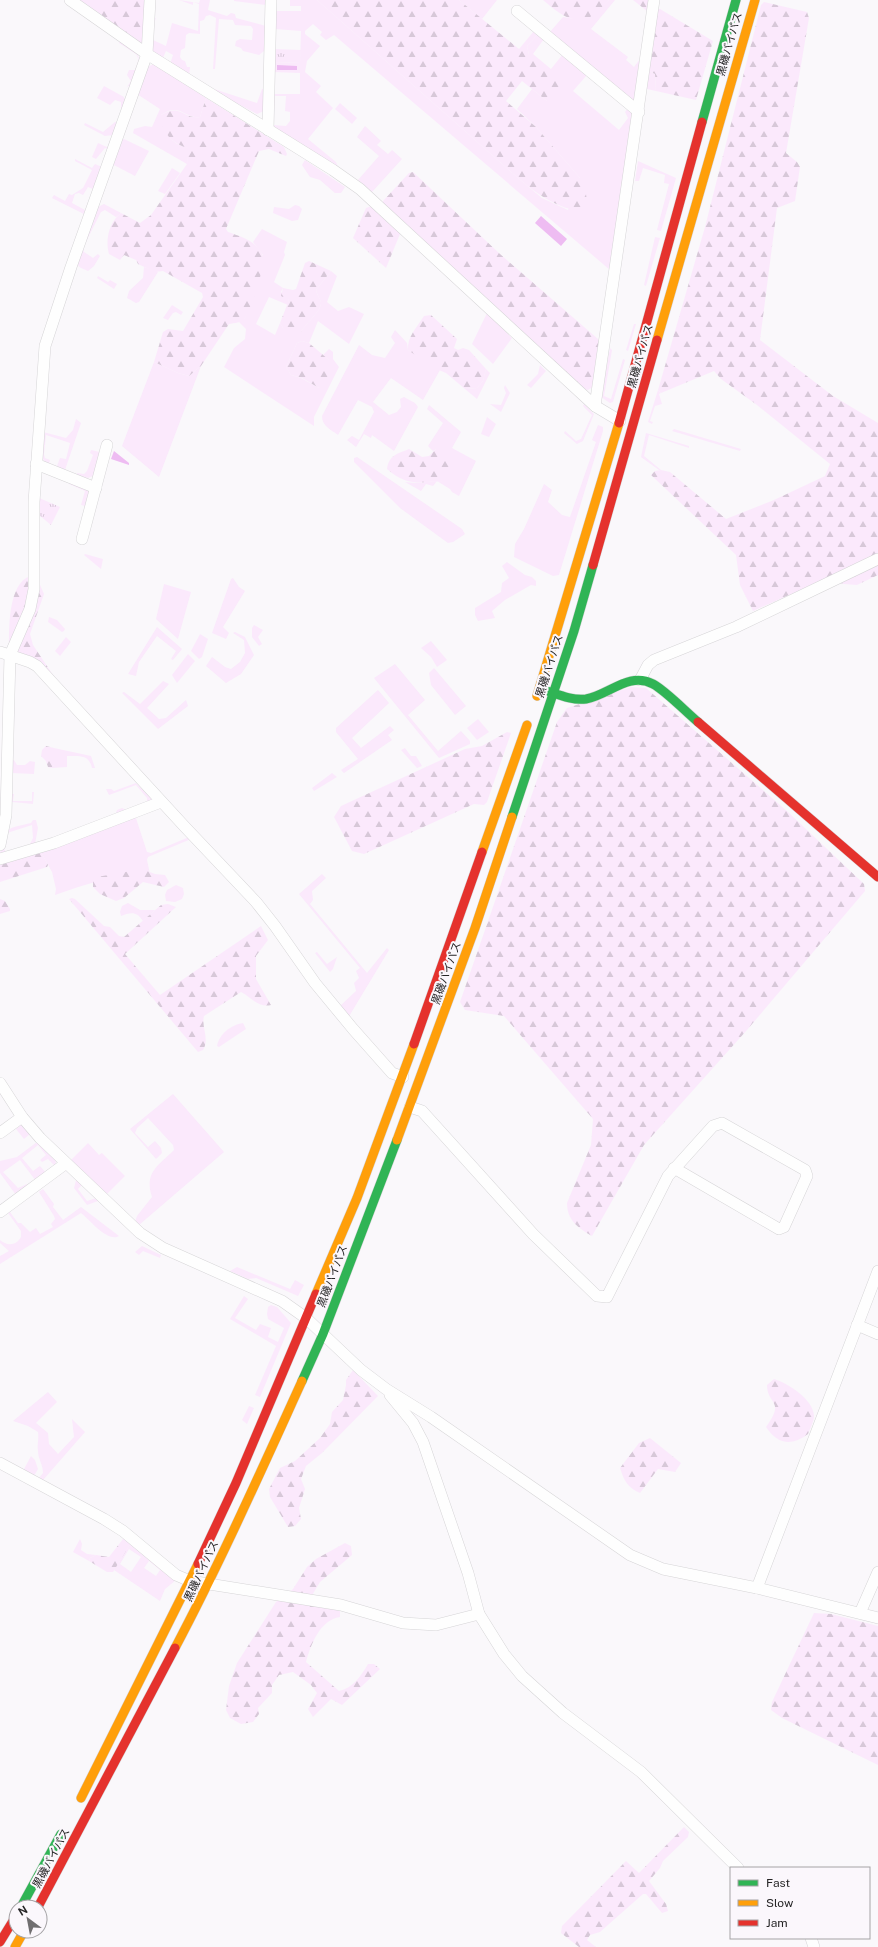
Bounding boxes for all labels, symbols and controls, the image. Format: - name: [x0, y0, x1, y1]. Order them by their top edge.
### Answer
- street label: 黒磯バイパス: [714, 11, 744, 77]
- street label: 黒磯バイパス: [625, 323, 655, 389]
- street label: 黒磯バイパス: [533, 633, 565, 699]
- street label: 黒磯バイパス: [429, 940, 463, 1006]
- street label: 黒磯バイパス: [315, 1243, 349, 1309]
- street label: 黒磯バイパス: [182, 1539, 220, 1603]
- street label: 黒磯バイパス: [30, 1826, 72, 1890]
- legend: [730, 1867, 870, 1939]
- text: Fast: [766, 1876, 791, 1890]
- text: Slow: [766, 1896, 794, 1910]
- north arrow: [8, 1899, 48, 1939]
- text: N: [16, 1903, 30, 1918]
- text: Jam: [766, 1916, 788, 1930]

